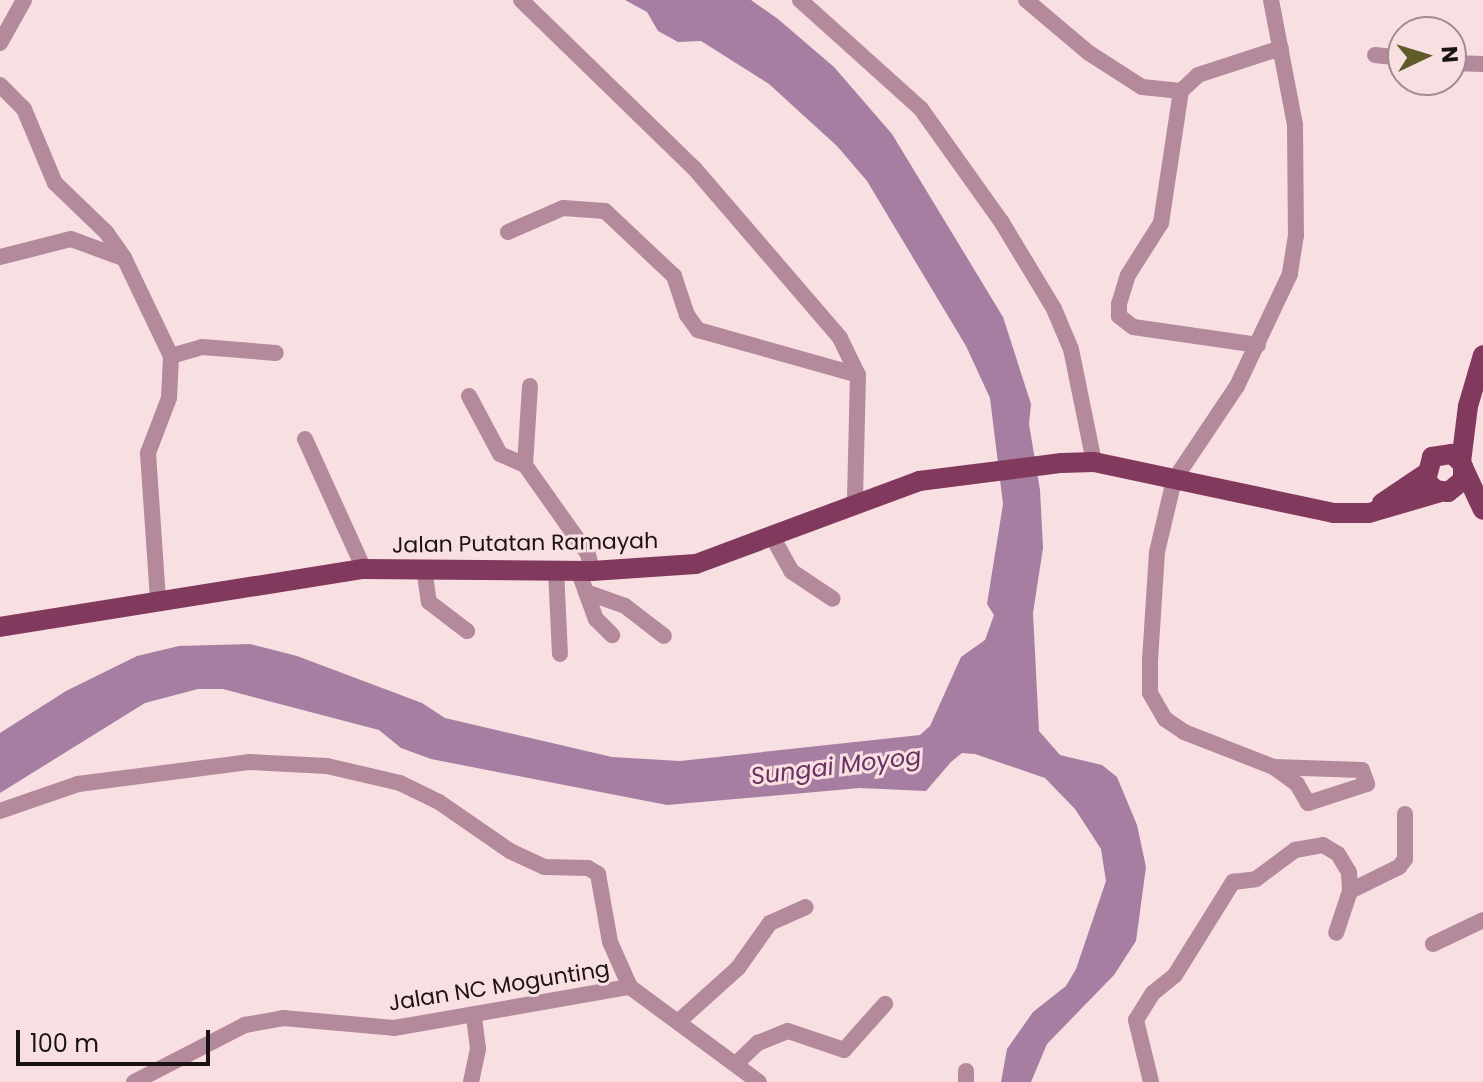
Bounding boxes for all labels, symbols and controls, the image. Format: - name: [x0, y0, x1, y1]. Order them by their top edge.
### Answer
- north arrow: [1387, 16, 1467, 96]
- text: N: [1433, 45, 1465, 64]
- street label: Jalan Putatan Ramayah: [392, 527, 658, 559]
- water label: Sungai Moyog: [749, 741, 923, 791]
- street label: Jalan NC Mogunting: [387, 955, 611, 1017]
- scale bar: [20, 1014, 214, 1064]
- text: 100 m: [30, 1027, 99, 1060]

